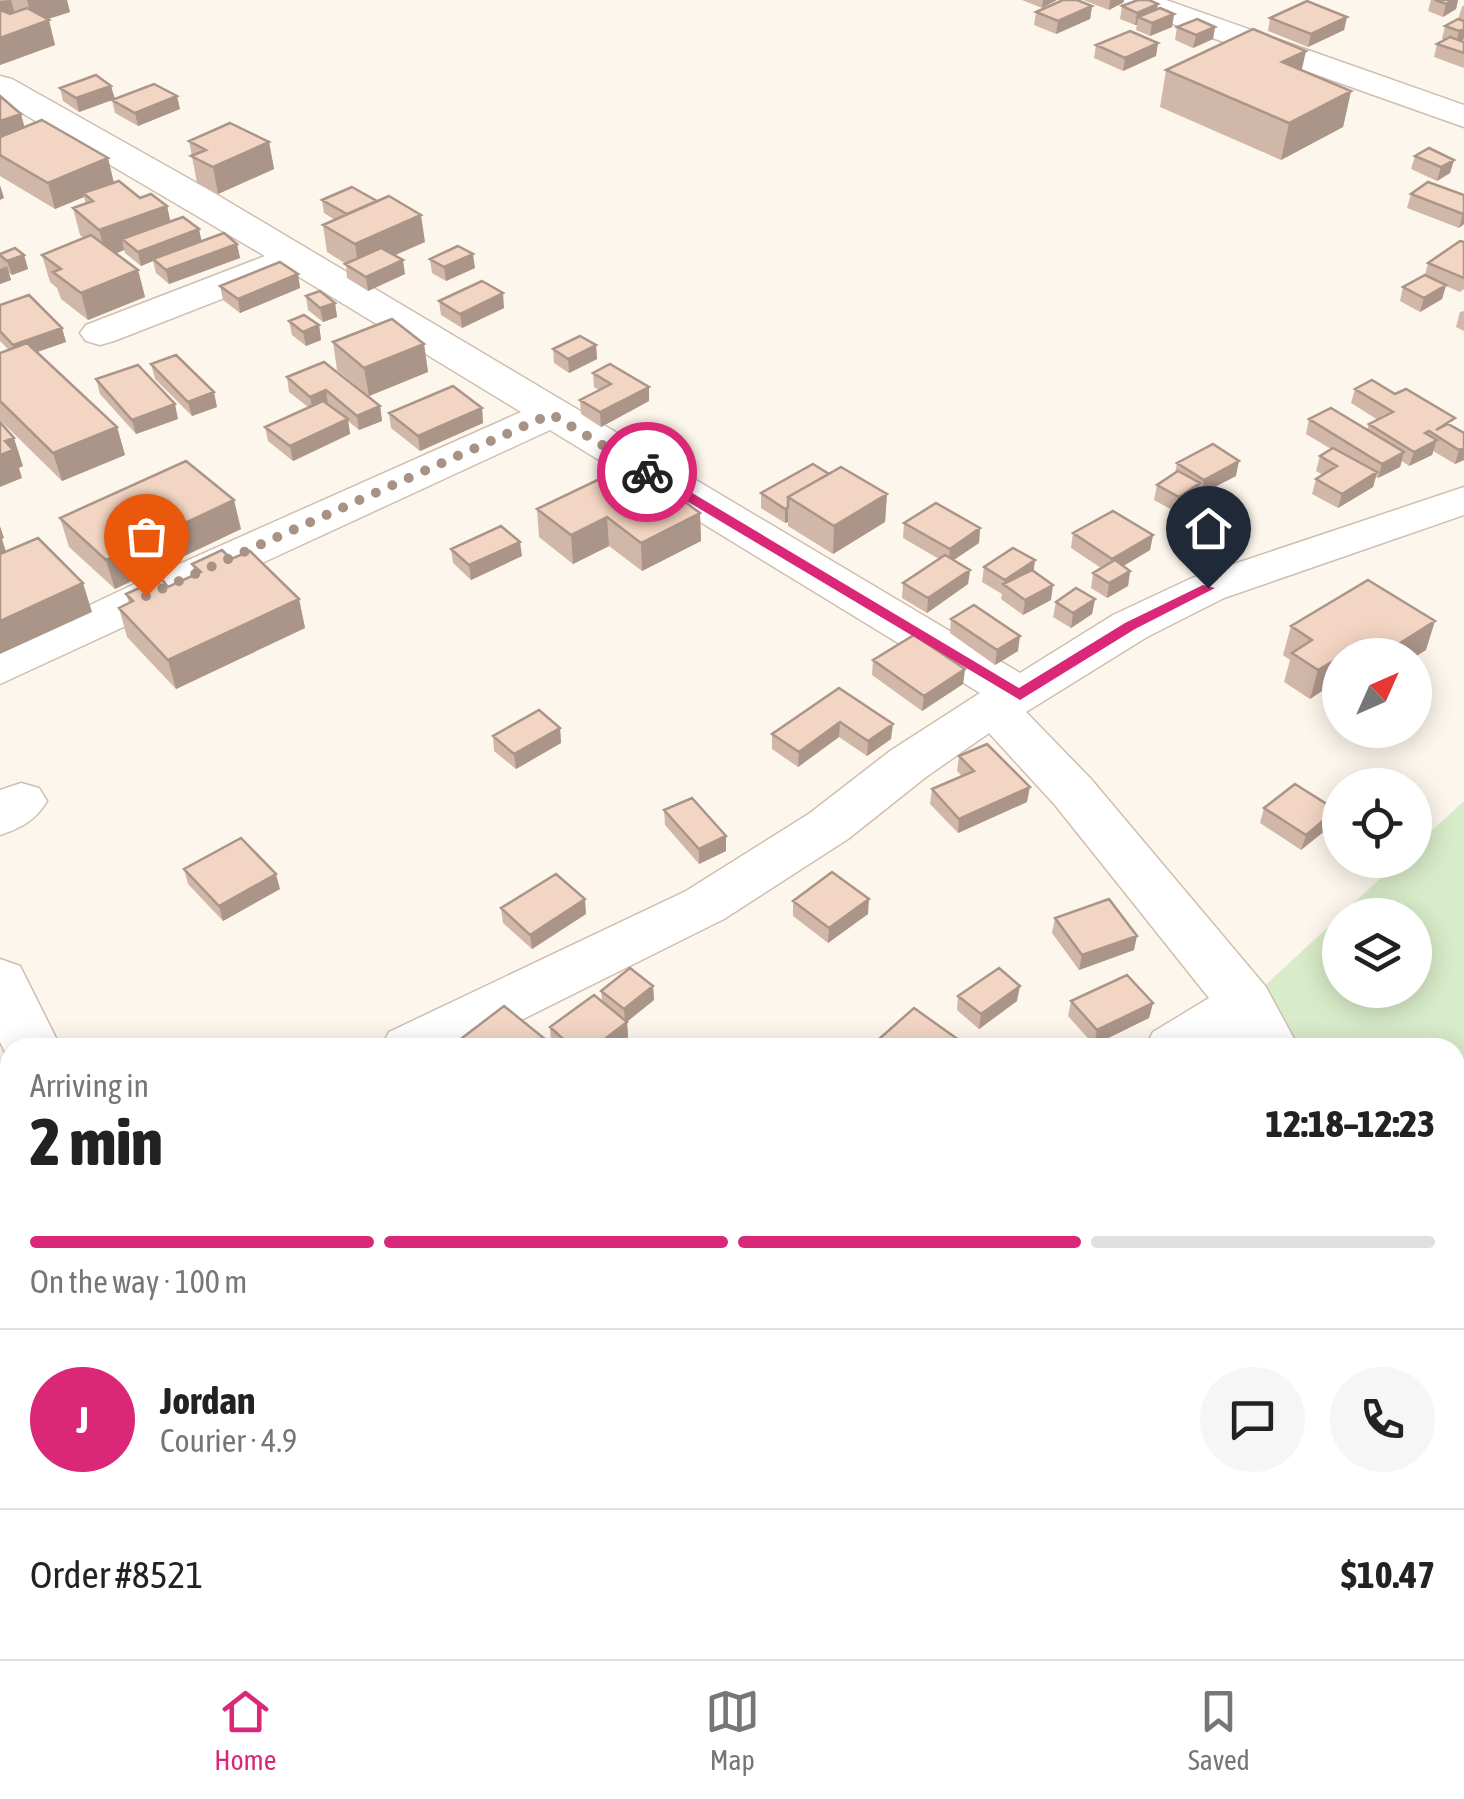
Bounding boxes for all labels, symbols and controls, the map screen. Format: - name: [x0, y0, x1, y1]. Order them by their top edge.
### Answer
- courier: [597, 422, 697, 522]
- icon: bike: [620, 445, 675, 500]
- pin: [1166, 486, 1251, 589]
- pin: [104, 494, 189, 597]
- icon: home: [1181, 501, 1236, 556]
- icon: bag: [119, 509, 174, 564]
- north arrow: [1322, 638, 1432, 748]
- map controls: [1322, 638, 1432, 1008]
- button: locate: [1322, 768, 1432, 878]
- button: layers: [1322, 898, 1432, 1008]
- text: Arriving in: [30, 1067, 149, 1104]
- text: 12:18–12:23: [1265, 1102, 1435, 1145]
- text: 2 min: [30, 1104, 163, 1179]
- text: On the way · 100 m: [30, 1263, 247, 1300]
- button: chat: [1200, 1367, 1305, 1472]
- button: phone: [1330, 1367, 1435, 1472]
- text: Jordan: [160, 1379, 255, 1422]
- text: J: [76, 1398, 89, 1441]
- text: Courier · 4.9: [160, 1422, 297, 1459]
- text: Order #8521: [30, 1553, 203, 1596]
- text: $10.47: [1341, 1553, 1435, 1596]
- tab: Home: [214, 1684, 276, 1776]
- tab: Map: [705, 1684, 760, 1776]
- tab: Saved: [1188, 1684, 1250, 1776]

